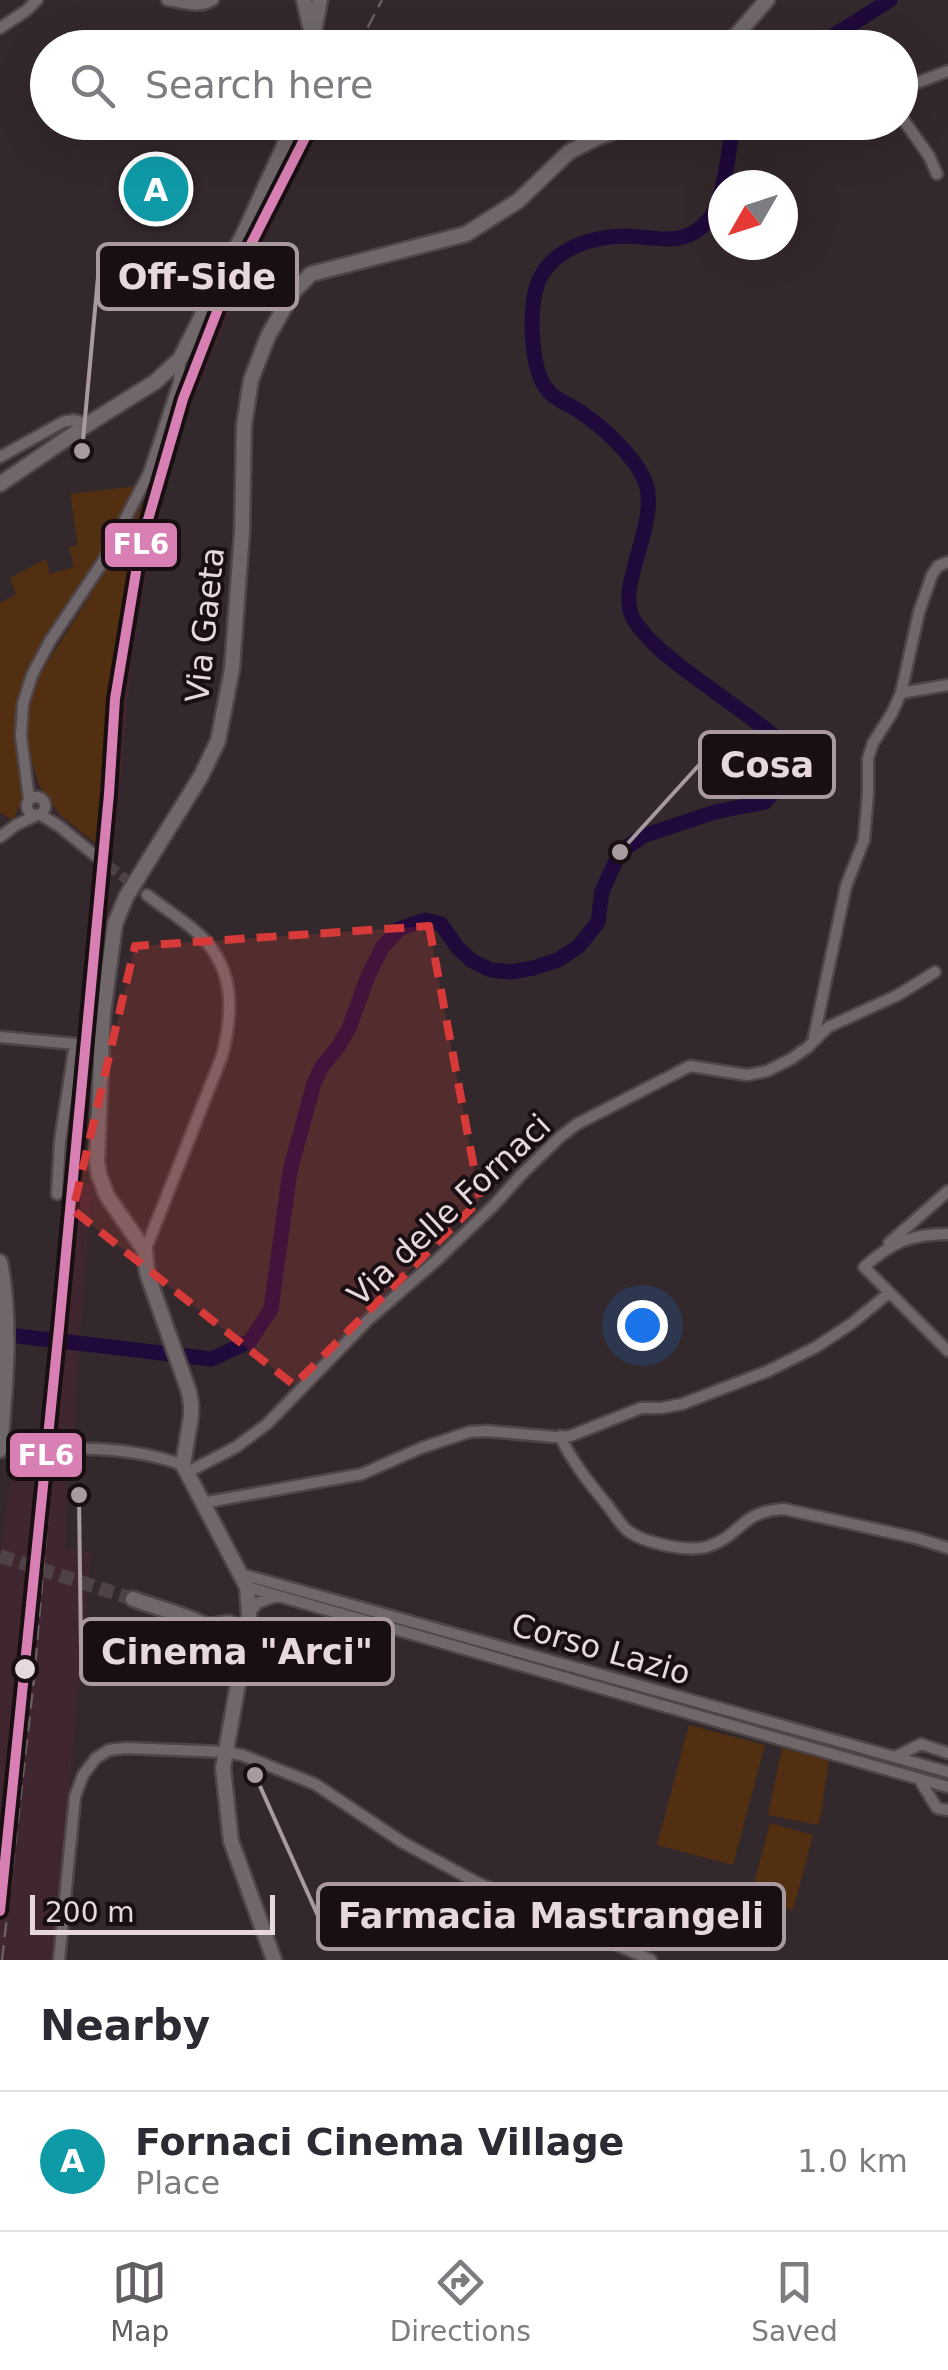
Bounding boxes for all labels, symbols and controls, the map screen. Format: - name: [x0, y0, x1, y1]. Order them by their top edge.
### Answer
- search box: [30, 30, 918, 140]
- icon: search: [65, 58, 120, 113]
- text: Search here: [145, 63, 373, 107]
- pin: A: [124, 152, 188, 226]
- north arrow: [708, 170, 798, 260]
- callout: Off-Side: [98, 244, 297, 309]
- text: Off-Side: [118, 257, 276, 297]
- line badge: FL6: [103, 521, 179, 569]
- text: FL6: [113, 528, 169, 561]
- street label: Via Gaeta: [178, 545, 232, 705]
- callout: Cosa: [700, 732, 834, 797]
- text: Cosa: [720, 745, 814, 785]
- street label: Via delle Fornaci: [340, 1106, 558, 1314]
- your location: [617, 1300, 668, 1351]
- line badge: FL6: [8, 1431, 84, 1479]
- text: FL6: [18, 1439, 74, 1472]
- street label: Corso Lazio: [507, 1605, 695, 1693]
- callout: Cinema "Arci": [81, 1619, 393, 1684]
- text: Cinema "Arci": [101, 1632, 373, 1672]
- unlabelled marker: [12, 1656, 38, 1682]
- callout: Farmacia Mastrangeli: [318, 1884, 784, 1949]
- scale bar: [30, 1890, 275, 1934]
- text: 200 m: [45, 1896, 135, 1929]
- text: Farmacia Mastrangeli: [338, 1896, 764, 1936]
- text: Nearby: [40, 2001, 210, 2050]
- text: Fornaci Cinema Village: [135, 2120, 624, 2164]
- text: A: [60, 2142, 85, 2180]
- text: 1.0 km: [797, 2142, 908, 2180]
- text: Place: [135, 2164, 220, 2202]
- tab: Map: [110, 2255, 169, 2348]
- tab: Directions: [390, 2255, 531, 2348]
- tab: Saved: [751, 2255, 838, 2348]

